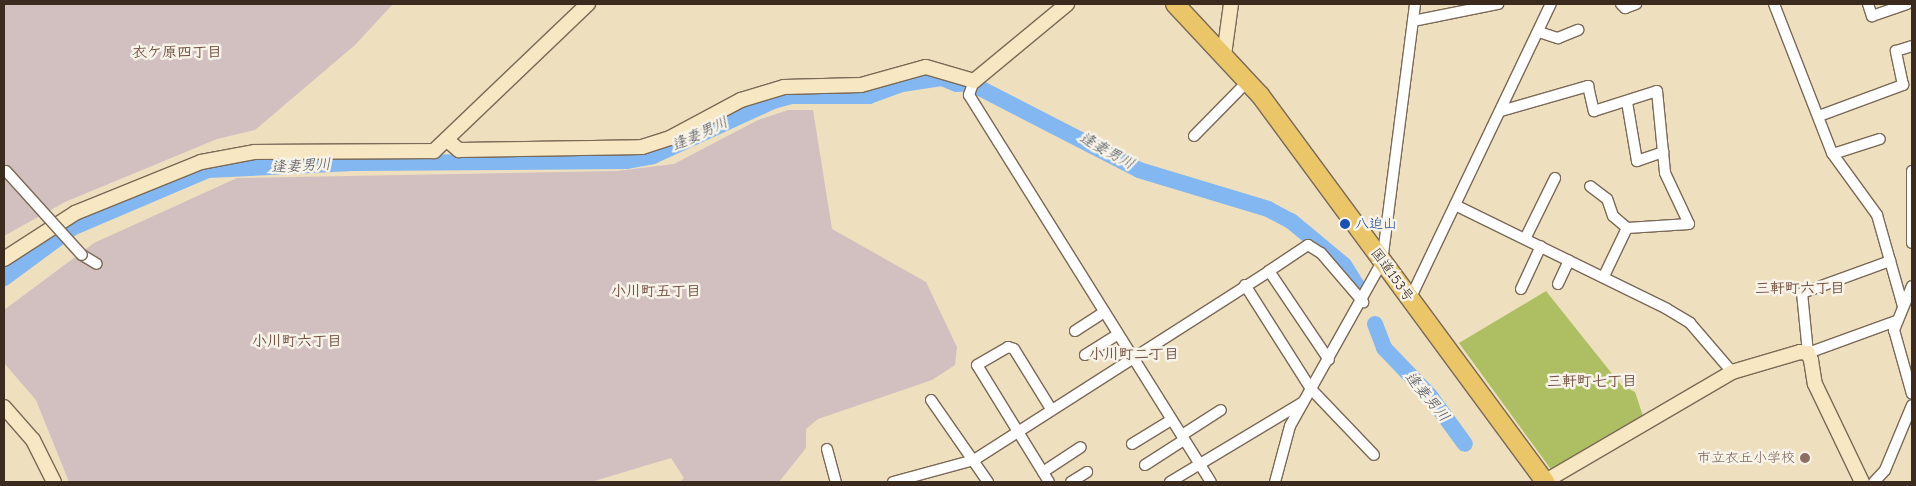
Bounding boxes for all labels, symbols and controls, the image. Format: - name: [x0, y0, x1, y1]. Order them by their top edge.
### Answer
- district label: 衣ケ原四丁目: [132, 44, 222, 62]
- water label: 逢妻男川: [669, 113, 731, 155]
- water label: 逢妻男川: [1076, 129, 1138, 173]
- water label: 逢妻男川: [271, 155, 331, 177]
- place label: 八迫山: [1355, 216, 1397, 232]
- marker: 八迫山: [1339, 218, 1351, 230]
- street label: 国道153号: [1367, 245, 1417, 305]
- district label: 三軒町六丁目: [1755, 280, 1845, 298]
- district label: 小川町五丁目: [611, 283, 701, 301]
- district label: 小川町六丁目: [252, 333, 342, 351]
- district label: 小川町二丁目: [1089, 346, 1179, 364]
- water label: 逢妻男川: [1401, 368, 1453, 426]
- district label: 三軒町七丁目: [1547, 373, 1637, 391]
- place label: 市立衣丘小学校: [1697, 450, 1795, 466]
- marker: 市立衣丘小学校: [1799, 452, 1811, 464]

